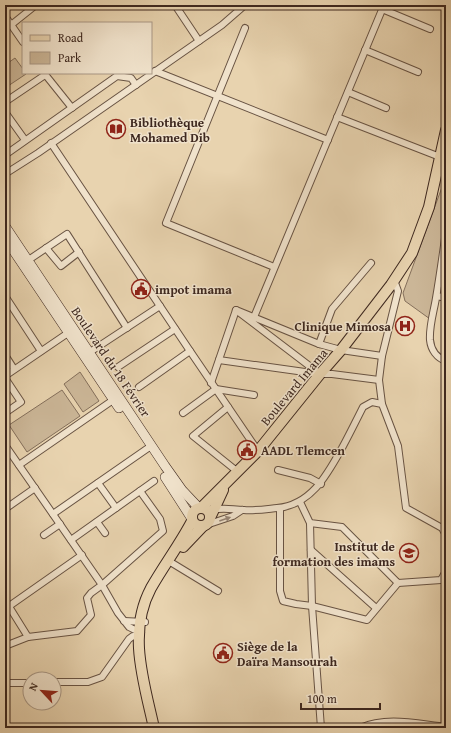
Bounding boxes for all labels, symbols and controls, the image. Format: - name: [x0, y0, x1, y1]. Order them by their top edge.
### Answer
- legend: [22, 22, 152, 74]
- text: Road: [58, 29, 84, 46]
- text: Park: [58, 49, 82, 66]
- place label: Bibliothèque Mohamed Dib: [130, 113, 210, 147]
- library icon: Bibliothèque Mohamed Dib: [105, 118, 127, 140]
- public building icon: impot imama: [130, 278, 152, 300]
- place label: impot imama: [155, 280, 232, 299]
- street label: Boulevard du 18 Février: [67, 303, 156, 422]
- hospital icon: Clinique Mimosa: [394, 315, 416, 337]
- place label: Clinique Mimosa: [294, 317, 391, 336]
- street label: Boulevard Imama: [256, 344, 333, 430]
- public building icon: AADL Tlemcen: [236, 439, 258, 461]
- place label: AADL Tlemcen: [261, 441, 345, 460]
- one-way arrow: [219, 515, 231, 521]
- place label: Institut de formation des imams: [272, 537, 395, 571]
- school or university icon: Institut de formation des imams: [398, 542, 420, 564]
- place label: Siège de la Daïra Mansourah: [237, 637, 338, 671]
- public building icon: Siège de la Daïra Mansourah: [212, 642, 234, 664]
- north arrow: [22, 671, 62, 711]
- text: N: [24, 679, 42, 693]
- scale bar: [301, 685, 380, 711]
- text: 100 m: [307, 690, 337, 707]

